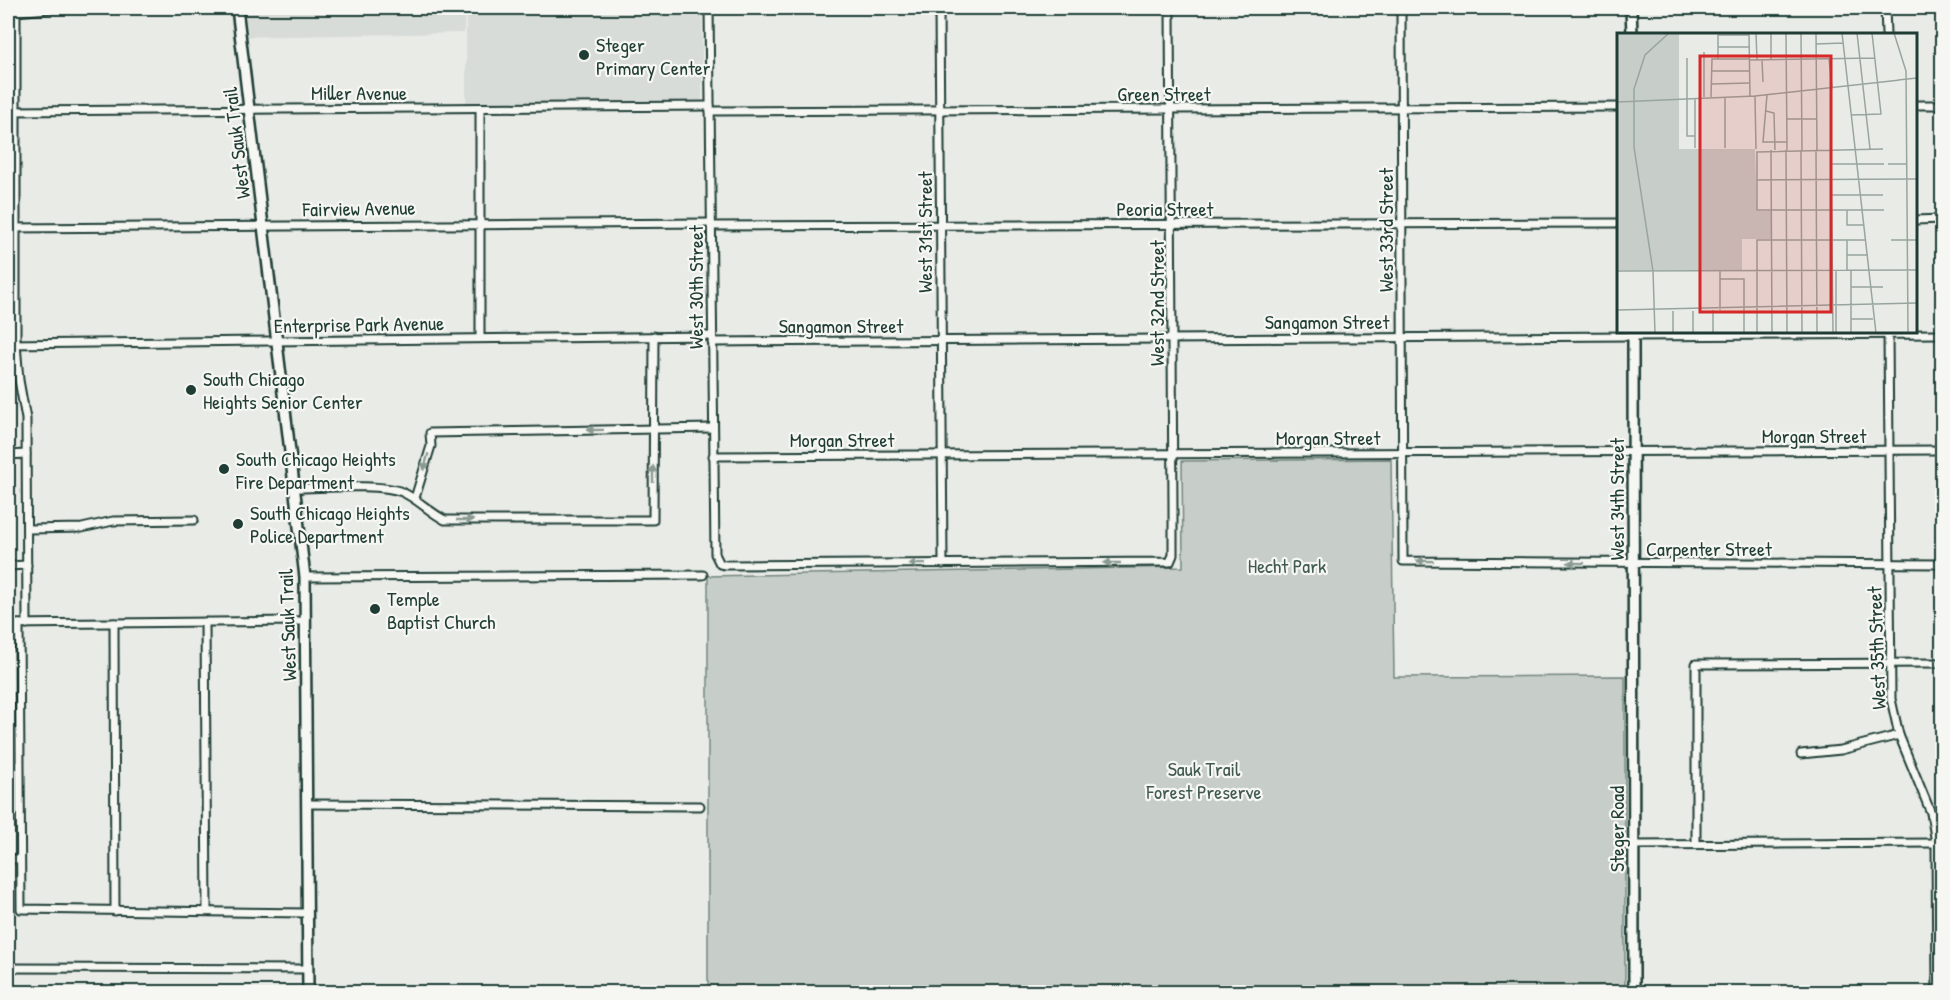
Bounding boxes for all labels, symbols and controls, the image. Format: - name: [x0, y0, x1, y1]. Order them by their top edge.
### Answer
- place label: Steger Primary Center: [596, 31, 711, 81]
- inset map: [1617, 33, 1917, 333]
- marker: Steger Primary Center: [577, 48, 591, 62]
- street label: Miller Avenue: [311, 79, 407, 106]
- street label: Green Street: [1117, 80, 1212, 107]
- street label: West Sauk Trail: [216, 85, 256, 200]
- street label: West 33rd Street: [1372, 167, 1399, 292]
- street label: West 31st Street: [911, 170, 938, 293]
- street label: Fairview Avenue: [301, 194, 416, 222]
- street label: Peoria Street: [1117, 195, 1215, 222]
- street label: West 30th Street: [682, 224, 709, 349]
- street label: West 32nd Street: [1143, 239, 1170, 366]
- street label: Sangamon Street: [1265, 308, 1390, 335]
- street label: Enterprise Park Avenue: [274, 309, 444, 339]
- street label: Sangamon Street: [779, 312, 904, 339]
- place label: South Chicago Heights Senior Center: [203, 365, 363, 415]
- marker: South Chicago Heights Senior Center: [184, 383, 198, 397]
- street label: Morgan Street: [1762, 422, 1867, 449]
- street label: Morgan Street: [1276, 424, 1381, 451]
- one-way arrow: [585, 425, 604, 435]
- street label: Morgan Street: [790, 426, 895, 453]
- street label: West 34th Street: [1603, 437, 1630, 560]
- place label: South Chicago Heights Fire Department: [235, 445, 396, 495]
- one-way arrow: [421, 453, 431, 471]
- marker: South Chicago Heights Fire Department: [217, 462, 231, 476]
- one-way arrow: [648, 465, 658, 484]
- place label: South Chicago Heights Police Department: [250, 499, 410, 549]
- one-way arrow: [456, 515, 475, 525]
- marker: South Chicago Heights Police Department: [231, 517, 245, 531]
- street label: Carpenter Street: [1646, 535, 1773, 562]
- park label: Hecht Park: [1248, 552, 1326, 579]
- one-way arrow: [1415, 557, 1434, 566]
- one-way arrow: [1102, 558, 1121, 568]
- one-way arrow: [1566, 558, 1585, 568]
- one-way arrow: [907, 559, 926, 569]
- street label: West Sauk Trail: [272, 568, 302, 681]
- place label: Temple Baptist Church: [387, 585, 495, 635]
- street label: West 35th Street: [1860, 585, 1892, 710]
- marker: Temple Baptist Church: [368, 602, 382, 616]
- park label: Sauk Trail Forest Preserve: [1146, 755, 1262, 805]
- street label: Steger Road: [1603, 786, 1630, 872]

